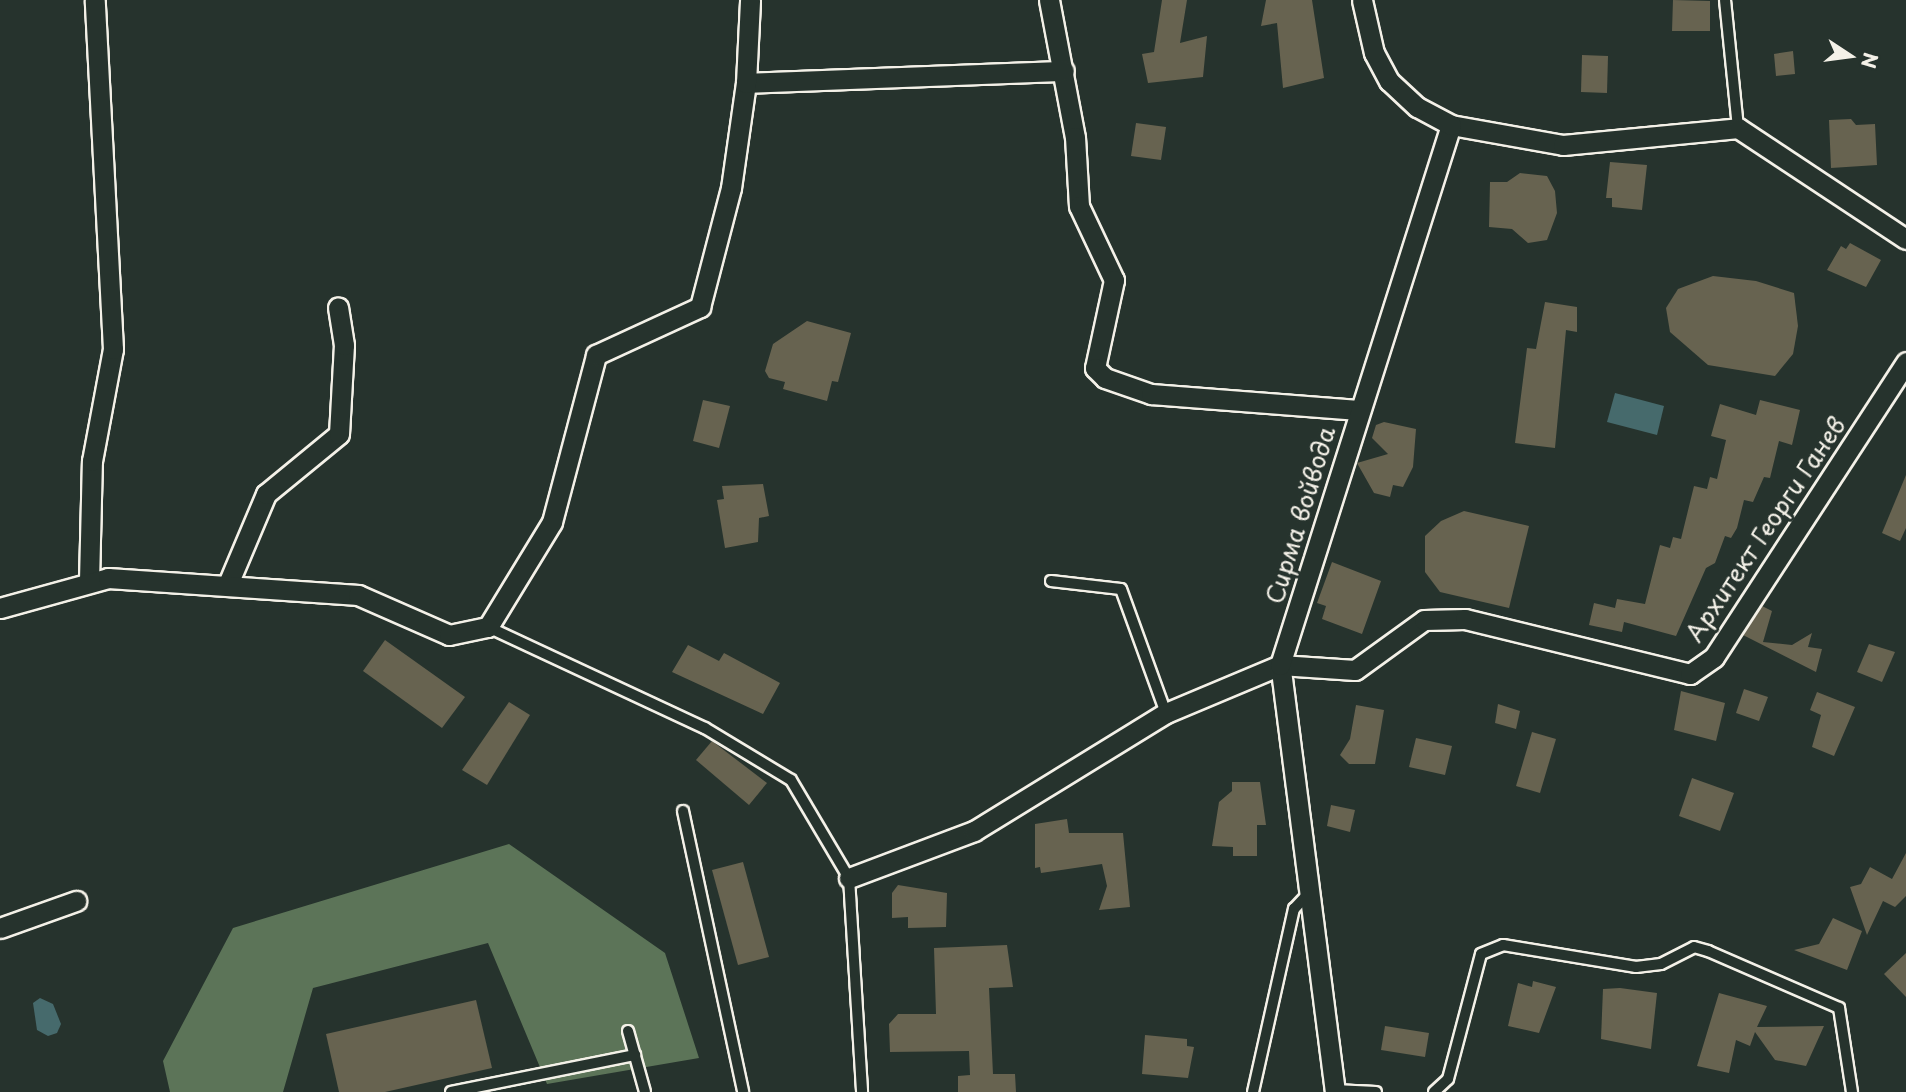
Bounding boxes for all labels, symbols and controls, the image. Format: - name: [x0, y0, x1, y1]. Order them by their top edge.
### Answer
- north arrow: [1815, 21, 1885, 91]
- text: N: [1855, 50, 1886, 71]
- street label: Архитект Георги Ганев: [1679, 411, 1851, 647]
- street label: Сирма войвода: [1259, 422, 1341, 608]

